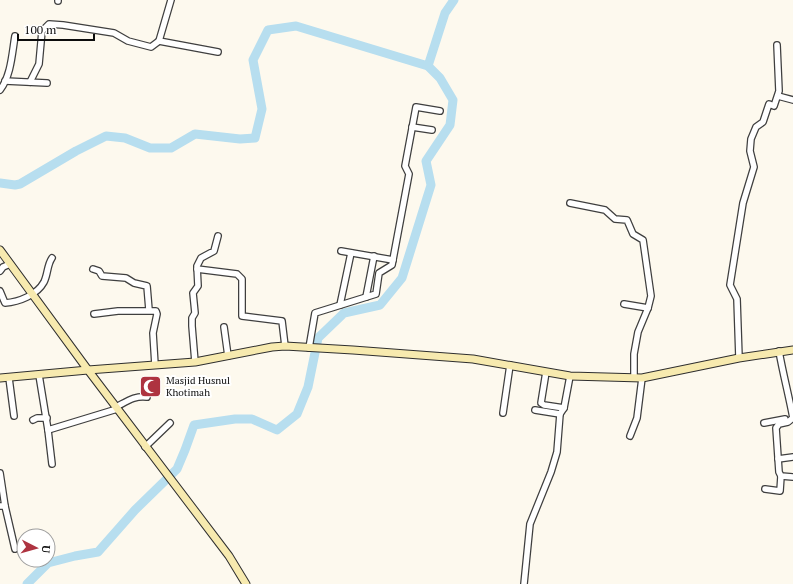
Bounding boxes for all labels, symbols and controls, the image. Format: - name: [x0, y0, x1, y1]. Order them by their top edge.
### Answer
- scale bar: [18, 16, 94, 42]
- text: 100 m: [24, 22, 57, 37]
- mosque icon: Masjid Husnul Khotimah: [137, 373, 163, 399]
- place label: Masjid Husnul Khotimah: [166, 374, 230, 399]
- north arrow: [16, 528, 56, 568]
- text: U: [39, 544, 53, 554]

